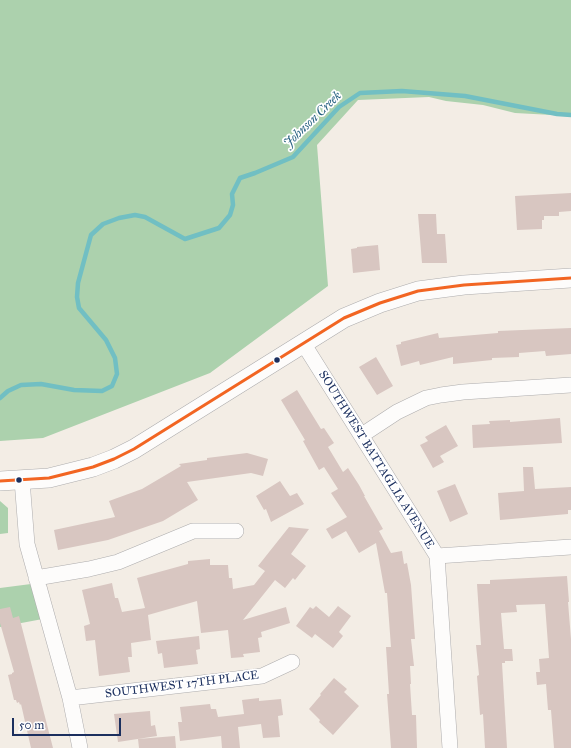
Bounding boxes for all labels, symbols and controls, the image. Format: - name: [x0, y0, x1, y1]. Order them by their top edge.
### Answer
- water label: Johnson Creek: [281, 89, 345, 151]
- unlabelled marker: [272, 355, 282, 365]
- street label: SOUTHWEST BATTAGLIA AVENUE: [315, 368, 437, 552]
- unlabelled marker: [14, 475, 24, 485]
- street label: SOUTHWEST 17TH PLACE: [104, 668, 260, 702]
- scale bar: [14, 710, 123, 736]
- text: 50 m: [19, 718, 44, 732]

